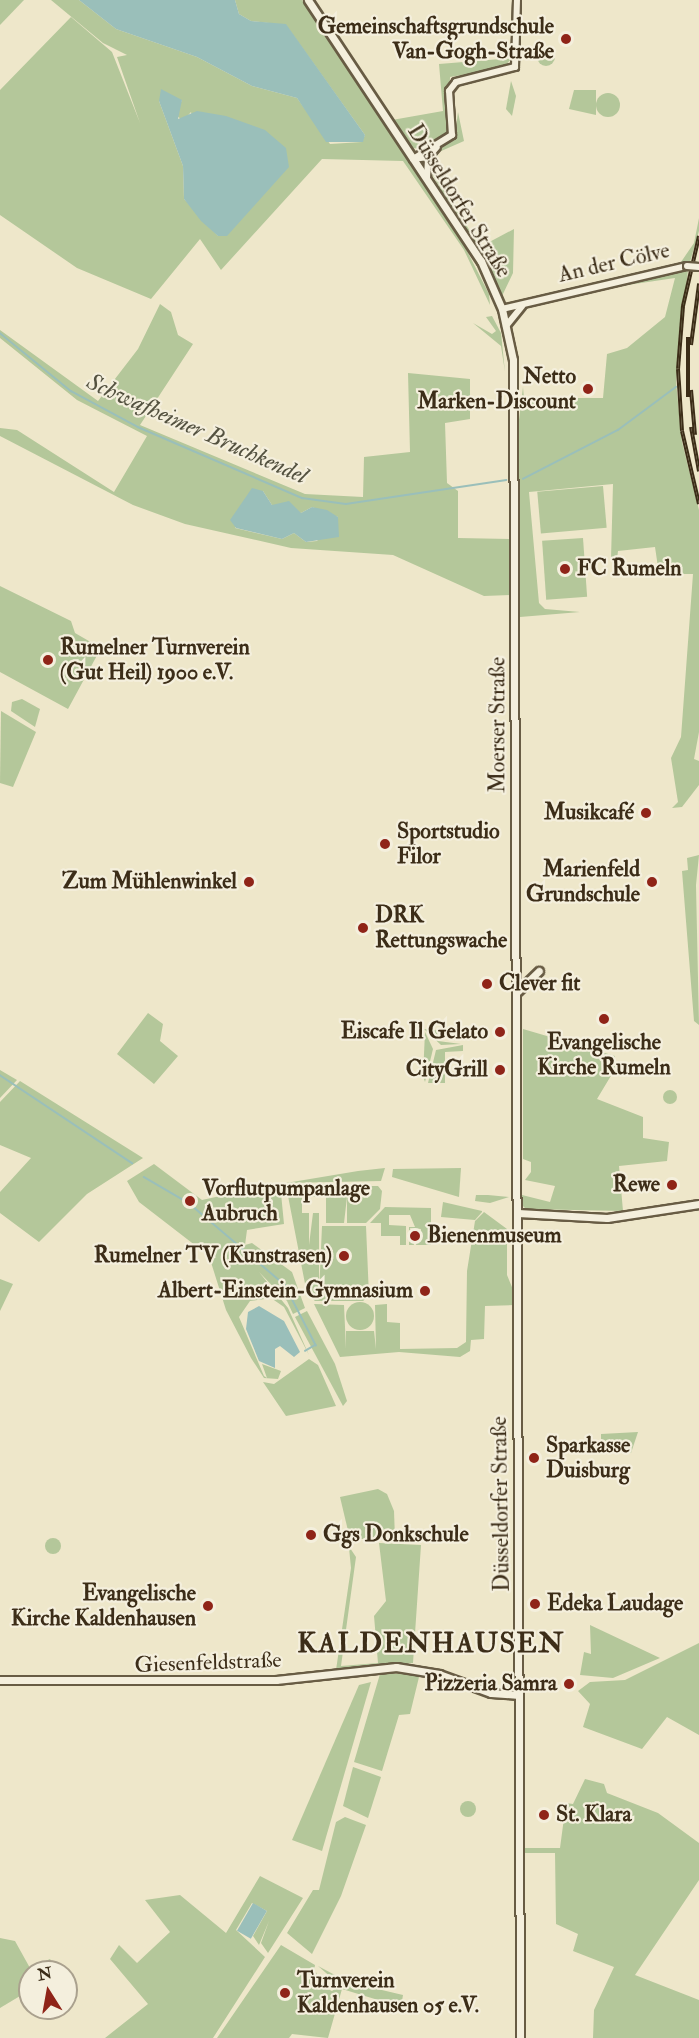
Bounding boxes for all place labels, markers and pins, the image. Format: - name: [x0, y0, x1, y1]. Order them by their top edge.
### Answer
- place label: Gemeinschaftsgrundschule Van-Gogh-Straße: [318, 13, 554, 64]
- marker: Gemeinschaftsgrundschule Van-Gogh-Straße: [559, 32, 573, 46]
- place label: Netto Marken-Discount: [417, 363, 576, 414]
- marker: Netto Marken-Discount: [581, 382, 595, 396]
- place label: FC Rumeln: [577, 556, 682, 582]
- marker: FC Rumeln: [558, 562, 572, 576]
- place label: Rumelner Turnverein (Gut Heil) 1900 e.V.: [60, 634, 250, 686]
- marker: Rumelner Turnverein (Gut Heil) 1900 e.V.: [41, 653, 55, 667]
- place label: Musikcafé: [544, 800, 634, 826]
- marker: Musikcafé: [639, 806, 653, 820]
- place label: Sportstudio Filor: [397, 818, 499, 870]
- marker: Sportstudio Filor: [378, 837, 392, 851]
- place label: Marienfeld Grundschule: [526, 856, 640, 908]
- place label: Zum Mühlenwinkel: [62, 869, 237, 895]
- marker: Zum Mühlenwinkel: [242, 875, 256, 889]
- marker: Marienfeld Grundschule: [645, 875, 659, 889]
- place label: DRK Rettungswache: [375, 902, 507, 954]
- marker: DRK Rettungswache: [356, 921, 370, 935]
- place label: Clever fit: [499, 971, 580, 997]
- marker: Clever fit: [480, 977, 494, 991]
- marker: Evangelische Kirche Rumeln: [597, 1012, 611, 1026]
- place label: Eiscafe Il Gelato: [341, 1019, 488, 1045]
- marker: Eiscafe Il Gelato: [493, 1025, 507, 1039]
- place label: Evangelische Kirche Rumeln: [537, 1029, 671, 1080]
- place label: CityGrill: [406, 1057, 488, 1083]
- marker: CityGrill: [493, 1063, 507, 1077]
- place label: Rewe: [613, 1172, 660, 1198]
- place label: Vorflutpumpanlage Aubruch: [202, 1175, 370, 1226]
- marker: Rewe: [665, 1178, 679, 1192]
- marker: Vorflutpumpanlage Aubruch: [183, 1194, 197, 1208]
- place label: Bienenmuseum: [427, 1223, 562, 1249]
- marker: Bienenmuseum: [408, 1229, 422, 1243]
- place label: Rumelner TV (Kunstrasen): [94, 1243, 332, 1269]
- marker: Rumelner TV (Kunstrasen): [337, 1249, 351, 1263]
- place label: Albert-Einstein-Gymnasium: [158, 1278, 413, 1304]
- marker: Albert-Einstein-Gymnasium: [418, 1284, 432, 1298]
- place label: Sparkasse Duisburg: [546, 1432, 630, 1484]
- marker: Sparkasse Duisburg: [527, 1451, 541, 1465]
- place label: Ggs Donkschule: [323, 1522, 469, 1548]
- marker: Ggs Donkschule: [304, 1528, 318, 1542]
- place label: Evangelische Kirche Kaldenhausen: [11, 1580, 196, 1632]
- place label: Edeka Laudage: [547, 1591, 683, 1617]
- marker: Edeka Laudage: [528, 1597, 542, 1611]
- marker: Evangelische Kirche Kaldenhausen: [201, 1599, 215, 1613]
- place label: Pizzeria Samra: [425, 1671, 557, 1697]
- marker: Pizzeria Samra: [562, 1677, 576, 1691]
- place label: St. Klara: [556, 1802, 632, 1828]
- marker: St. Klara: [537, 1808, 551, 1822]
- place label: Turnverein Kaldenhausen 05 e.V.: [297, 1967, 479, 2018]
- marker: Turnverein Kaldenhausen 05 e.V.: [278, 1986, 292, 2000]

